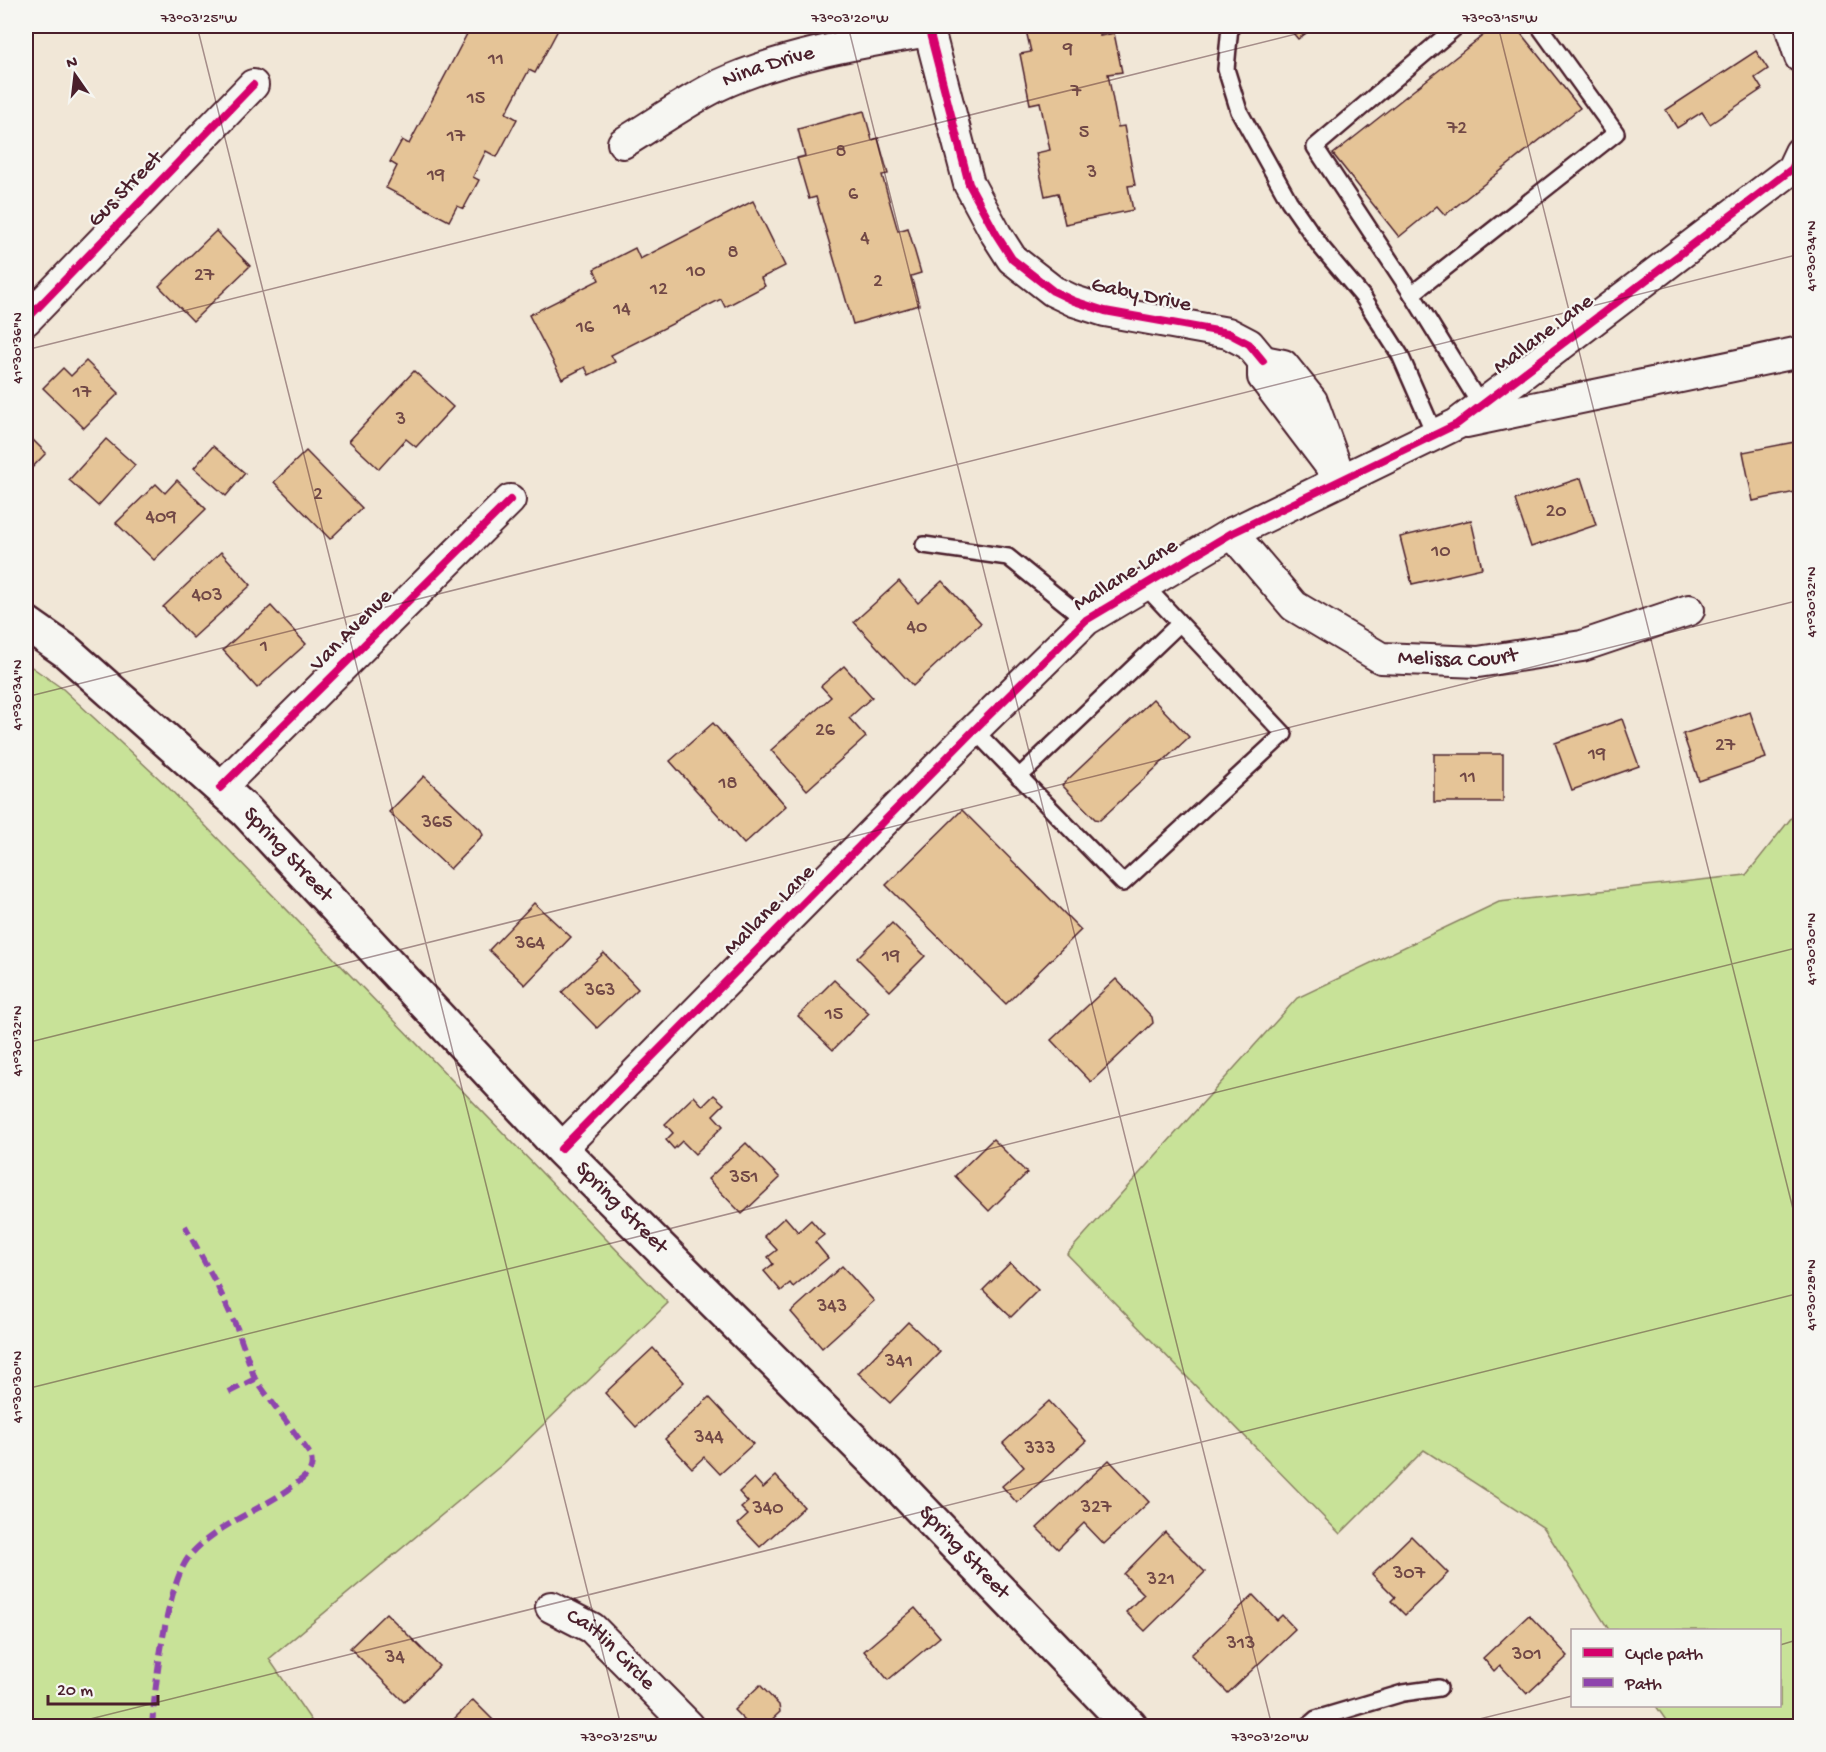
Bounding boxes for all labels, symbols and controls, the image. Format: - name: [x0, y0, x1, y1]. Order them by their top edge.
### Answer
- text: 73°03'25"W: [160, 10, 238, 28]
- text: 73°03'20"W: [810, 10, 889, 28]
- text: 73°03'15"W: [1461, 10, 1538, 28]
- house number: 9: [1062, 39, 1073, 62]
- street label: Nina Drive: [719, 41, 818, 95]
- north arrow: [45, 45, 105, 105]
- house number: 11: [487, 49, 504, 72]
- text: N: [65, 53, 80, 74]
- house number: 7: [1070, 81, 1082, 104]
- house number: 15: [466, 88, 485, 111]
- house number: 72: [1446, 118, 1467, 141]
- house number: 5: [1079, 122, 1089, 145]
- house number: 17: [446, 126, 466, 149]
- house number: 8: [836, 141, 847, 164]
- street label: Gus Street: [83, 145, 170, 234]
- house number: 3: [1086, 162, 1097, 185]
- house number: 19: [426, 165, 445, 188]
- house number: 6: [848, 184, 859, 207]
- text: 41°30'34"N: [1803, 220, 1821, 291]
- house number: 4: [860, 228, 870, 251]
- house number: 8: [728, 242, 739, 265]
- house number: 10: [685, 261, 706, 284]
- house number: 27: [194, 265, 215, 288]
- house number: 2: [873, 271, 883, 294]
- street label: Gaby Drive: [1089, 273, 1194, 319]
- house number: 12: [649, 279, 668, 302]
- street label: Mallane Lane: [1489, 289, 1600, 381]
- house number: 14: [612, 299, 631, 322]
- text: 41°30'36"N: [9, 312, 27, 384]
- house number: 16: [575, 317, 595, 340]
- house number: 17: [72, 382, 92, 405]
- house number: 3: [395, 409, 406, 432]
- house number: 2: [313, 484, 323, 507]
- house number: 20: [1545, 501, 1567, 524]
- house number: 409: [146, 507, 176, 530]
- street label: Mallane Lane: [1069, 533, 1184, 618]
- house number: 10: [1430, 541, 1451, 564]
- text: 41°30'32"N: [1803, 566, 1821, 638]
- street label: Van Avenue: [305, 584, 399, 678]
- house number: 403: [191, 585, 223, 608]
- house number: 40: [907, 617, 927, 640]
- house number: 1: [259, 636, 268, 659]
- street label: Melissa Court: [1397, 643, 1521, 675]
- text: 41°30'34"N: [9, 659, 27, 730]
- house number: 26: [815, 720, 836, 743]
- house number: 27: [1715, 735, 1736, 758]
- house number: 19: [1587, 744, 1606, 767]
- house number: 11: [1459, 767, 1476, 790]
- house number: 18: [717, 773, 738, 796]
- street label: Spring Street: [237, 802, 339, 910]
- house number: 365: [420, 812, 453, 835]
- street label: Mallane Lane: [719, 859, 822, 962]
- text: 41°30'30"N: [1803, 913, 1821, 985]
- house number: 364: [514, 933, 546, 956]
- house number: 19: [881, 946, 900, 969]
- house number: 363: [584, 980, 615, 1003]
- house number: 15: [824, 1004, 843, 1027]
- text: 41°30'32"N: [9, 1005, 27, 1077]
- street label: Spring Street: [569, 1157, 674, 1262]
- house number: 351: [729, 1167, 758, 1190]
- text: 41°30'28"N: [1803, 1259, 1821, 1331]
- house number: 343: [816, 1296, 847, 1319]
- text: 41°30'30"N: [9, 1351, 27, 1423]
- house number: 341: [884, 1351, 913, 1374]
- house number: 344: [693, 1427, 724, 1450]
- house number: 333: [1023, 1438, 1056, 1461]
- house number: 327: [1080, 1497, 1112, 1520]
- house number: 340: [751, 1498, 784, 1521]
- street label: Spring Street: [912, 1501, 1016, 1607]
- house number: 307: [1392, 1563, 1426, 1586]
- house number: 321: [1146, 1569, 1175, 1592]
- street label: Caitlin Circle: [561, 1604, 661, 1697]
- legend: [1571, 1629, 1781, 1707]
- house number: 313: [1226, 1633, 1255, 1656]
- house number: 301: [1511, 1644, 1542, 1667]
- text: Cycle path: [1625, 1645, 1703, 1666]
- house number: 34: [384, 1647, 405, 1670]
- scale bar: [48, 1668, 158, 1706]
- text: Path: [1624, 1675, 1662, 1696]
- text: 20 m: [57, 1681, 93, 1702]
- text: 73°03'25"W: [580, 1729, 658, 1747]
- text: 73°03'20"W: [1230, 1729, 1309, 1747]

